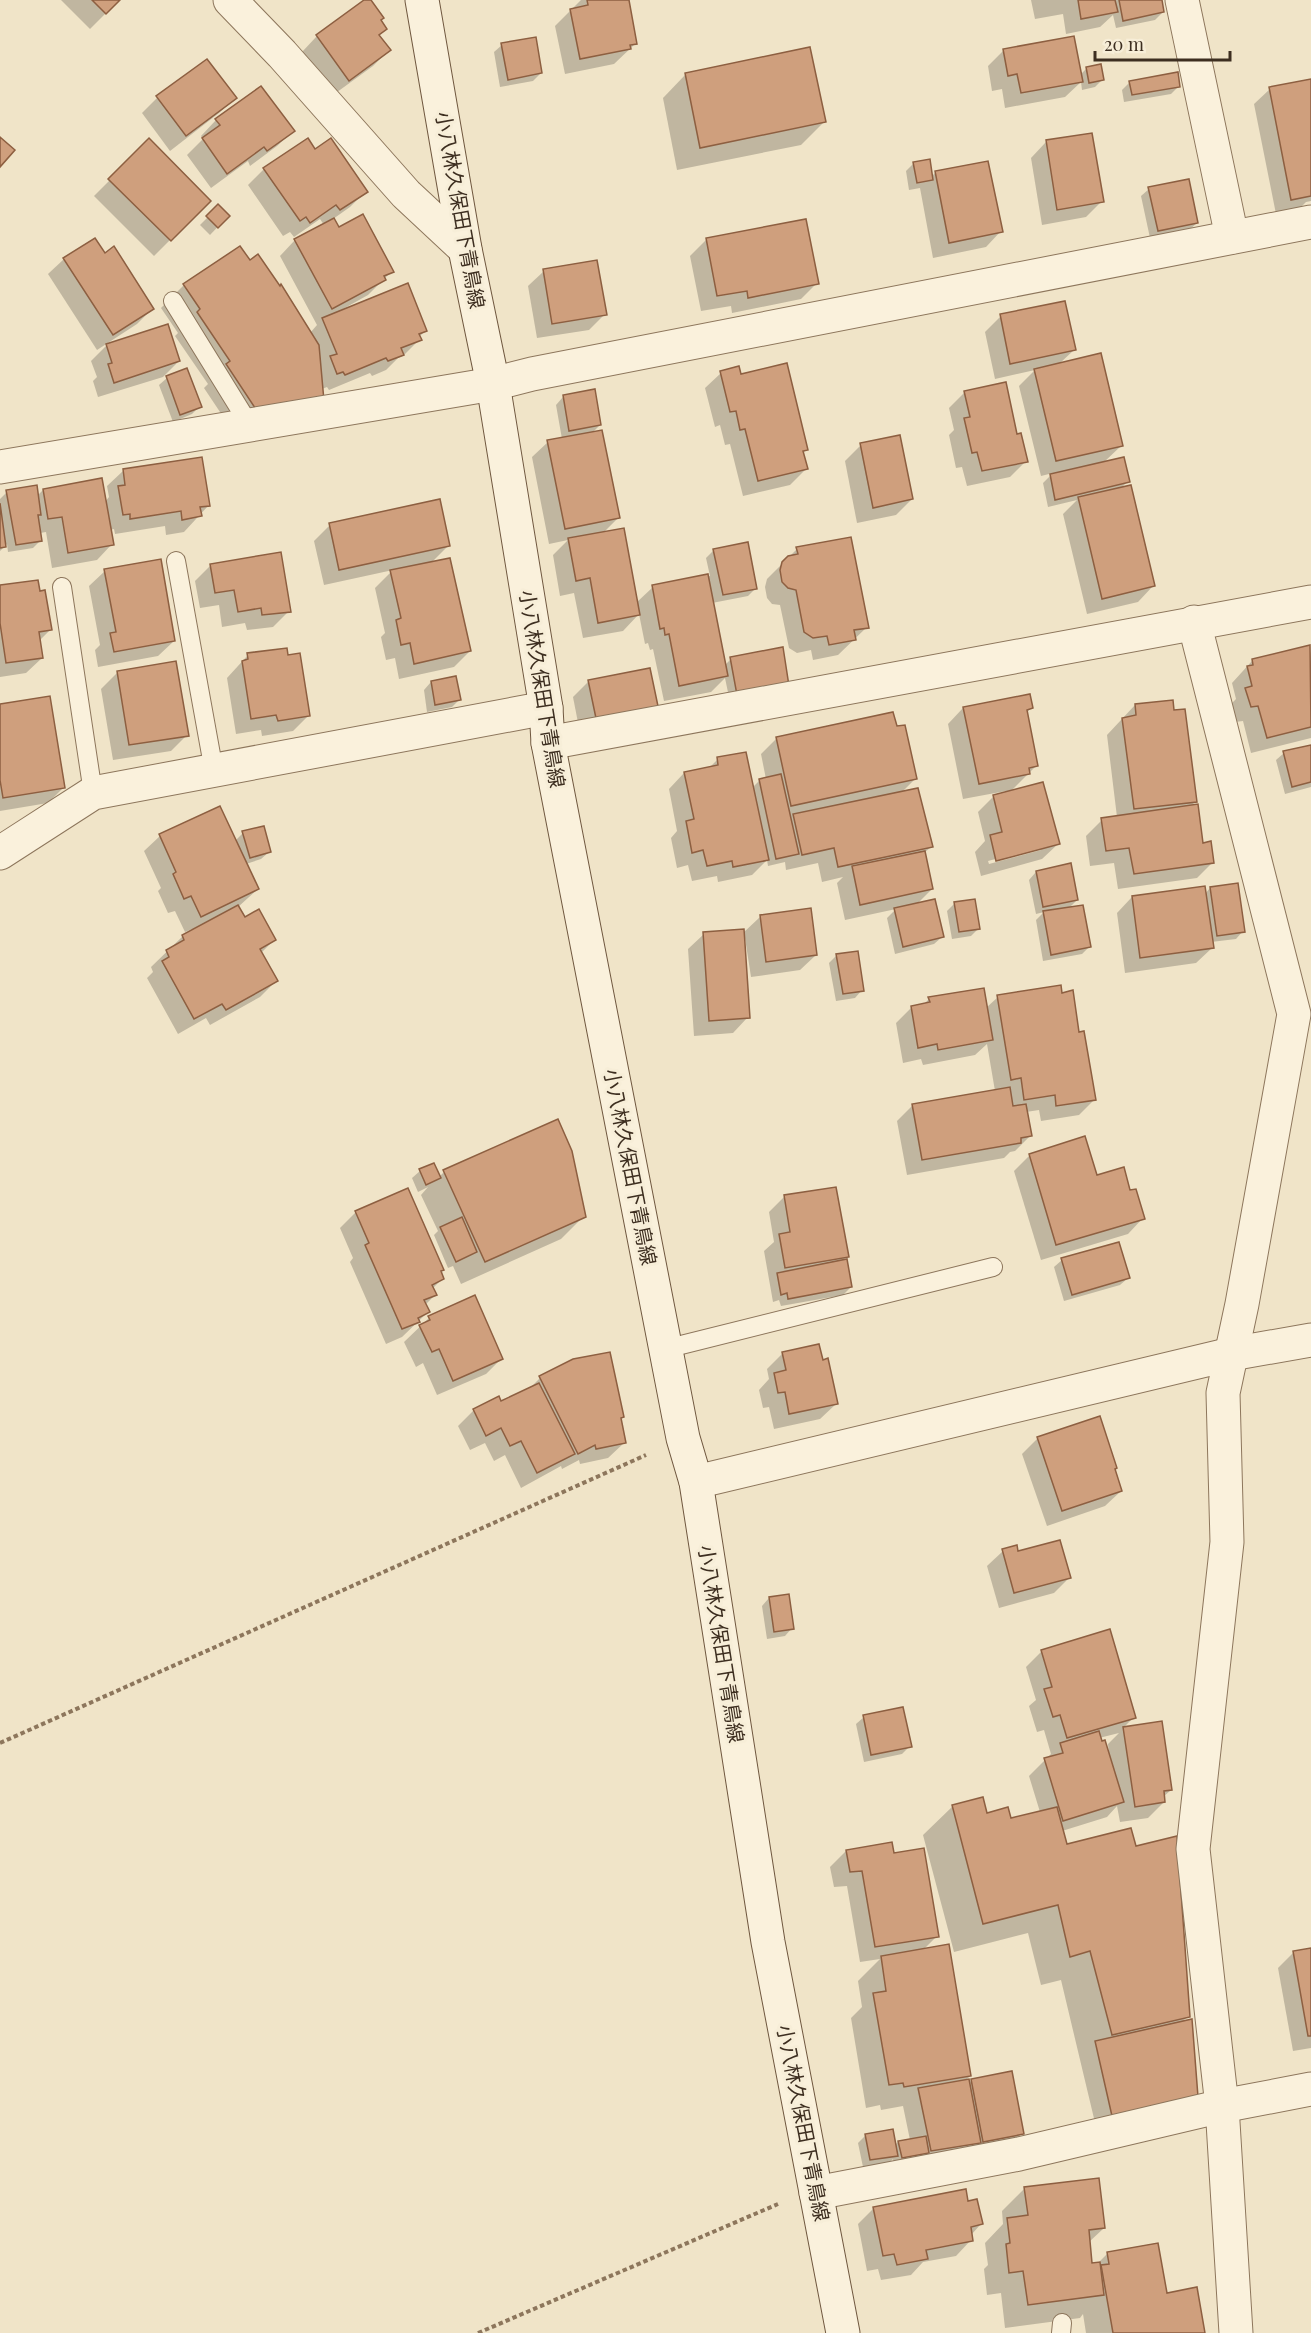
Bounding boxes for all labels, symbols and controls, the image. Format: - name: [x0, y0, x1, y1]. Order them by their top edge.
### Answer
- scale bar: [1095, 24, 1230, 62]
- text: 20 m: [1104, 32, 1144, 56]
- street label: 小八林久保田下青鳥線: [431, 109, 492, 311]
- street label: 小八林久保田下青鳥線: [515, 588, 572, 790]
- street label: 小八林久保田下青鳥線: [599, 1066, 664, 1267]
- street label: 小八林久保田下青鳥線: [694, 1543, 751, 1745]
- street label: 小八林久保田下青鳥線: [772, 2022, 837, 2223]

